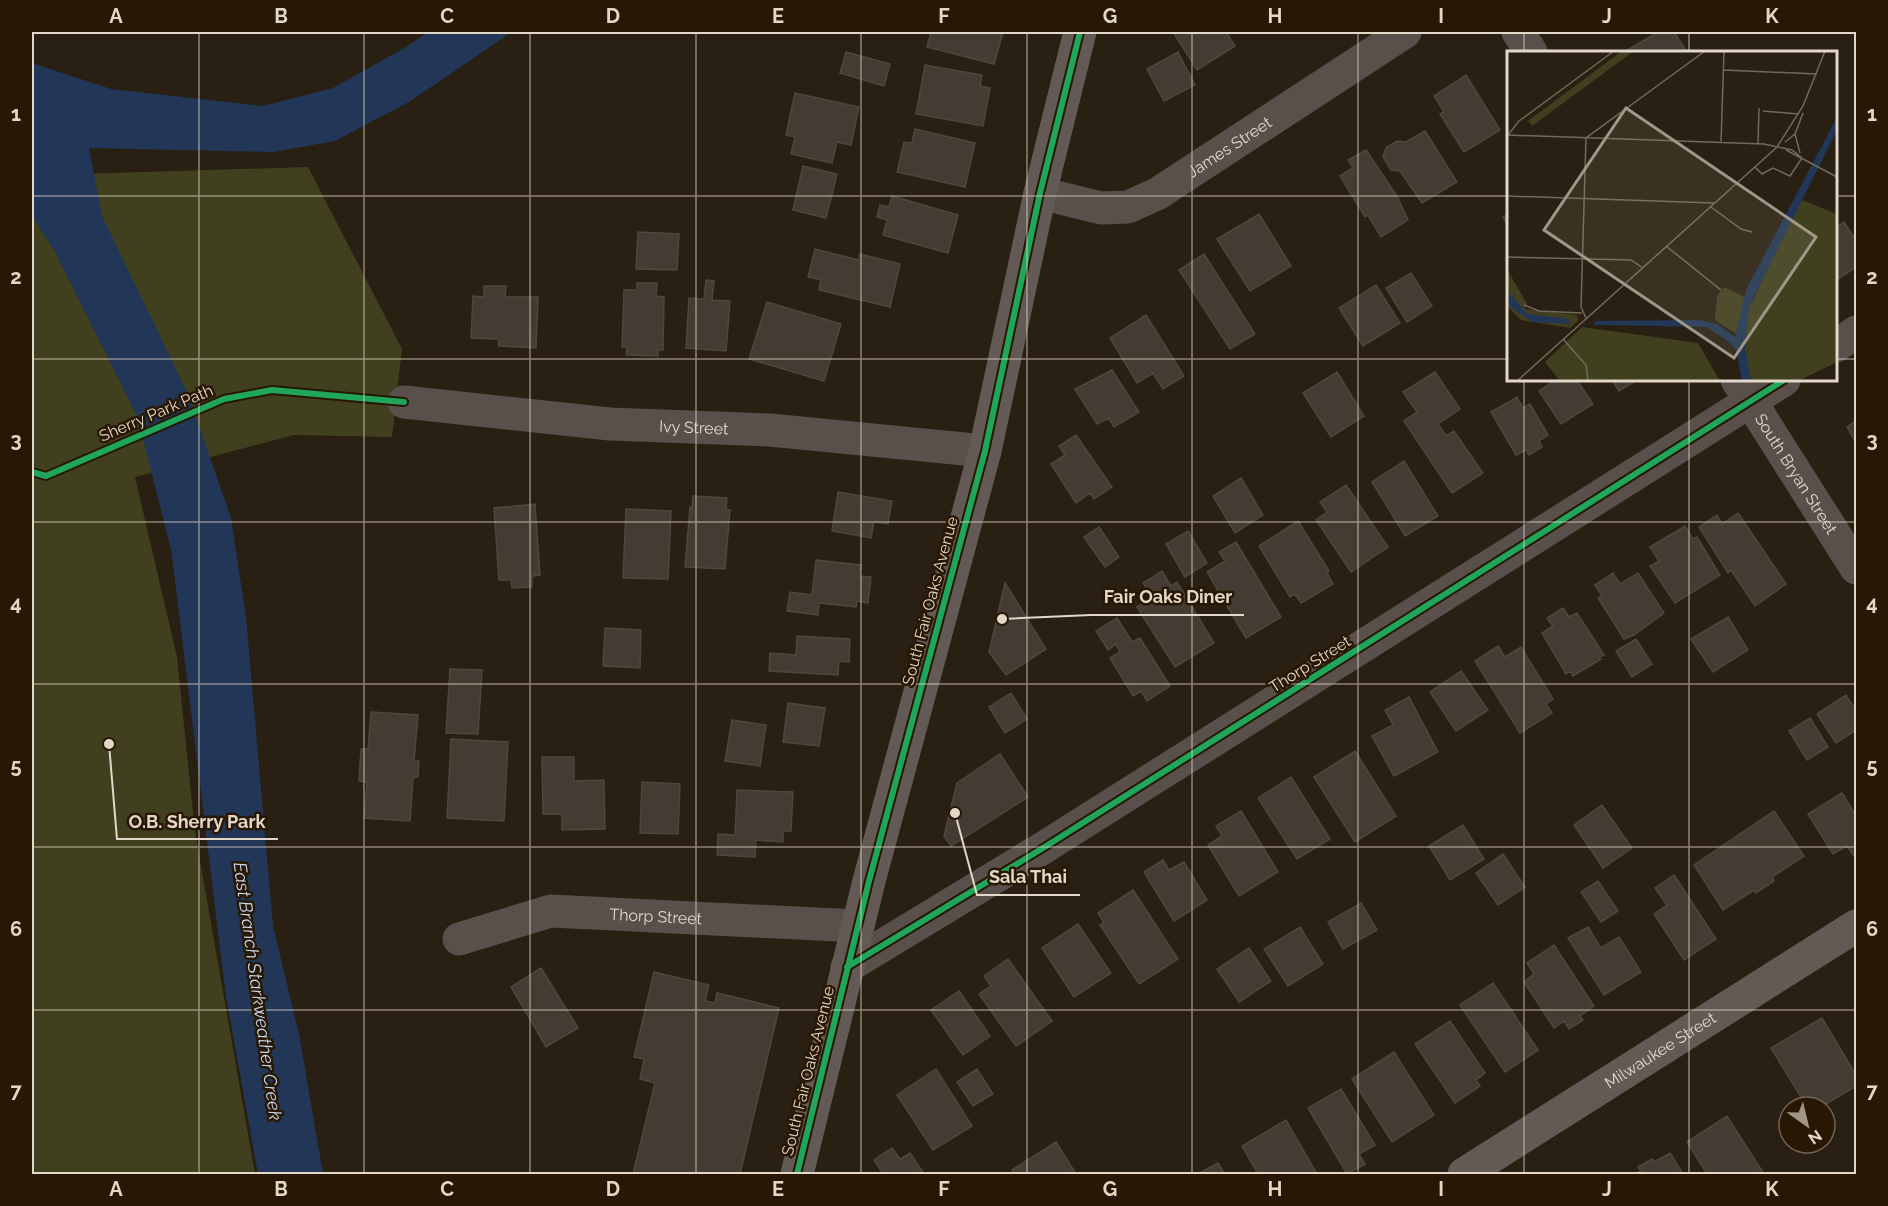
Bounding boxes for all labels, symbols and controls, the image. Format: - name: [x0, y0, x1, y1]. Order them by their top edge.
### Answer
- text: A: [109, 4, 123, 28]
- text: B: [274, 4, 288, 28]
- text: C: [440, 4, 454, 28]
- text: D: [606, 4, 620, 28]
- text: E: [772, 4, 784, 28]
- text: F: [938, 4, 950, 28]
- text: G: [1103, 4, 1117, 28]
- text: H: [1268, 4, 1282, 28]
- text: I: [1438, 4, 1444, 28]
- text: J: [1602, 4, 1612, 28]
- text: K: [1765, 4, 1779, 28]
- inset map: [1507, 51, 1837, 381]
- text: 1: [11, 102, 21, 126]
- text: 1: [1867, 102, 1877, 126]
- street label: James Street: [1184, 112, 1276, 181]
- text: 2: [10, 265, 22, 289]
- text: 2: [1866, 265, 1878, 289]
- street label: Sherry Park Path: [96, 380, 216, 446]
- street label: South Bryan Street: [1751, 410, 1842, 538]
- street label: Ivy Street: [659, 416, 729, 438]
- text: 3: [10, 428, 22, 452]
- text: 3: [1866, 428, 1878, 452]
- street label: South Fair Oaks Avenue: [898, 514, 962, 688]
- callout: Fair Oaks Diner: [1091, 579, 1244, 615]
- text: Fair Oaks Diner: [1104, 586, 1232, 607]
- text: 4: [10, 591, 22, 615]
- text: 4: [1866, 591, 1878, 615]
- street label: Thorp Street: [1266, 631, 1355, 697]
- text: 5: [10, 754, 22, 778]
- text: 5: [1866, 754, 1878, 778]
- callout: O.B. Sherry Park: [117, 803, 278, 839]
- text: O.B. Sherry Park: [129, 811, 266, 832]
- callout: Sala Thai: [977, 859, 1080, 895]
- water label: East Branch Starkweather Creek: [229, 861, 287, 1122]
- text: Sala Thai: [989, 866, 1067, 887]
- street label: Thorp Street: [609, 904, 703, 928]
- text: 6: [10, 917, 22, 941]
- text: 6: [1866, 917, 1878, 941]
- street label: South Fair Oaks Avenue: [778, 984, 838, 1158]
- street label: Milwaukee Street: [1601, 1007, 1720, 1092]
- text: 7: [10, 1079, 22, 1103]
- text: 7: [1866, 1079, 1878, 1103]
- north arrow: [1777, 1095, 1837, 1155]
- text: N: [1805, 1126, 1825, 1148]
- text: A: [109, 1177, 123, 1201]
- text: B: [274, 1177, 288, 1201]
- text: C: [440, 1177, 454, 1201]
- text: D: [606, 1177, 620, 1201]
- text: E: [772, 1177, 784, 1201]
- text: F: [938, 1177, 950, 1201]
- text: G: [1103, 1177, 1117, 1201]
- text: H: [1268, 1177, 1282, 1201]
- text: I: [1438, 1177, 1444, 1201]
- text: J: [1602, 1177, 1612, 1201]
- text: K: [1765, 1177, 1779, 1201]

